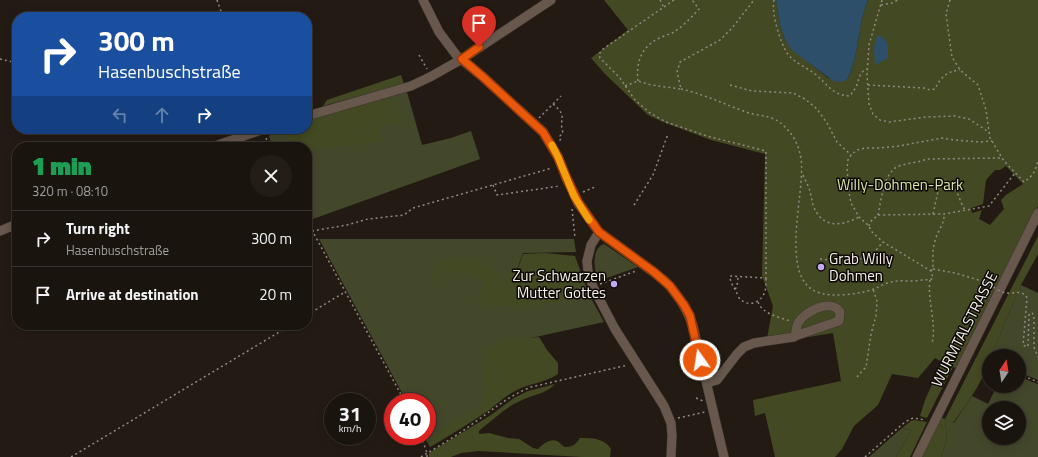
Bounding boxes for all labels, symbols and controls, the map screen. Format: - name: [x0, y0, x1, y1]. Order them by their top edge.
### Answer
- pin: [462, 6, 496, 47]
- icon: arrive: [468, 12, 490, 34]
- text: 300 m: [98, 19, 175, 62]
- icon: right: [32, 28, 84, 80]
- text: Hasenbuschstraße: [98, 58, 241, 85]
- icon: left: [109, 104, 131, 126]
- icon: ahead: [151, 104, 173, 126]
- icon: right: [193, 104, 215, 126]
- text: 1 min: [32, 148, 92, 184]
- button: close: [250, 155, 292, 197]
- park label: Willy-Dohmen-Park: [837, 173, 963, 196]
- text: 320 m · 08:10: [32, 181, 108, 201]
- text: Turn right: [66, 217, 130, 240]
- text: 300 m: [251, 227, 292, 250]
- icon: right: [32, 228, 54, 250]
- text: Hasenbuschstraße: [66, 240, 169, 260]
- place label: Grab Willy Dohmen: [829, 247, 893, 287]
- marker: Grab Willy Dohmen: [816, 262, 826, 272]
- place label: Zur Schwarzen Mutter Gottes: [513, 264, 606, 304]
- street label: WURMTALSTRASSE: [925, 267, 1003, 391]
- marker: Zur Schwarzen Mutter Gottes: [609, 279, 619, 289]
- text: Arrive at destination: [66, 283, 199, 306]
- text: 20 m: [259, 283, 292, 306]
- icon: arrive: [32, 284, 54, 306]
- position arrow: [679, 339, 721, 381]
- north arrow: [982, 349, 1026, 393]
- map controls: [982, 349, 1026, 445]
- speed limit sign: 40: [384, 393, 436, 445]
- text: 31: [339, 398, 361, 429]
- button: layers: [982, 401, 1026, 445]
- text: km/h: [339, 421, 361, 436]

